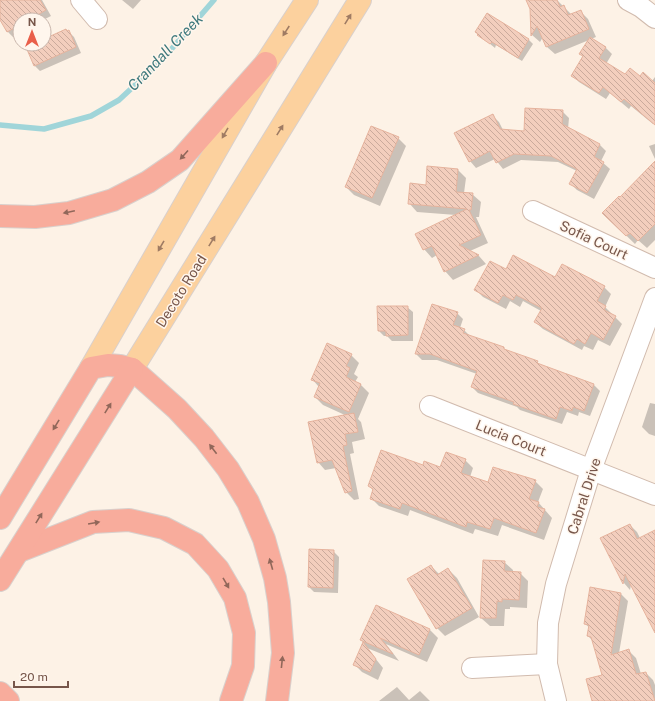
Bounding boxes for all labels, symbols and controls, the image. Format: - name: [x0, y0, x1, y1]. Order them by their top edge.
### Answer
- water label: Crandall Creek: [124, 9, 207, 94]
- north arrow: [12, 12, 52, 52]
- one-way arrow: [344, 14, 352, 24]
- text: N: [28, 16, 36, 28]
- one-way arrow: [283, 26, 290, 37]
- one-way arrow: [276, 125, 284, 135]
- one-way arrow: [222, 127, 229, 139]
- one-way arrow: [179, 150, 189, 160]
- one-way arrow: [63, 210, 76, 216]
- street label: Sofia Court: [557, 217, 631, 263]
- one-way arrow: [208, 235, 215, 246]
- one-way arrow: [157, 240, 164, 252]
- street label: Decoto Road: [152, 252, 210, 330]
- one-way arrow: [104, 403, 112, 413]
- street label: Lucia Court: [473, 417, 549, 459]
- one-way arrow: [53, 419, 60, 431]
- one-way arrow: [208, 443, 217, 454]
- street label: Cabral Drive: [564, 456, 604, 536]
- one-way arrow: [36, 512, 43, 524]
- one-way arrow: [88, 520, 101, 526]
- one-way arrow: [268, 557, 274, 569]
- one-way arrow: [223, 577, 230, 589]
- one-way arrow: [278, 656, 285, 668]
- scale bar: [14, 663, 68, 689]
- text: 20 m: [20, 670, 48, 684]

